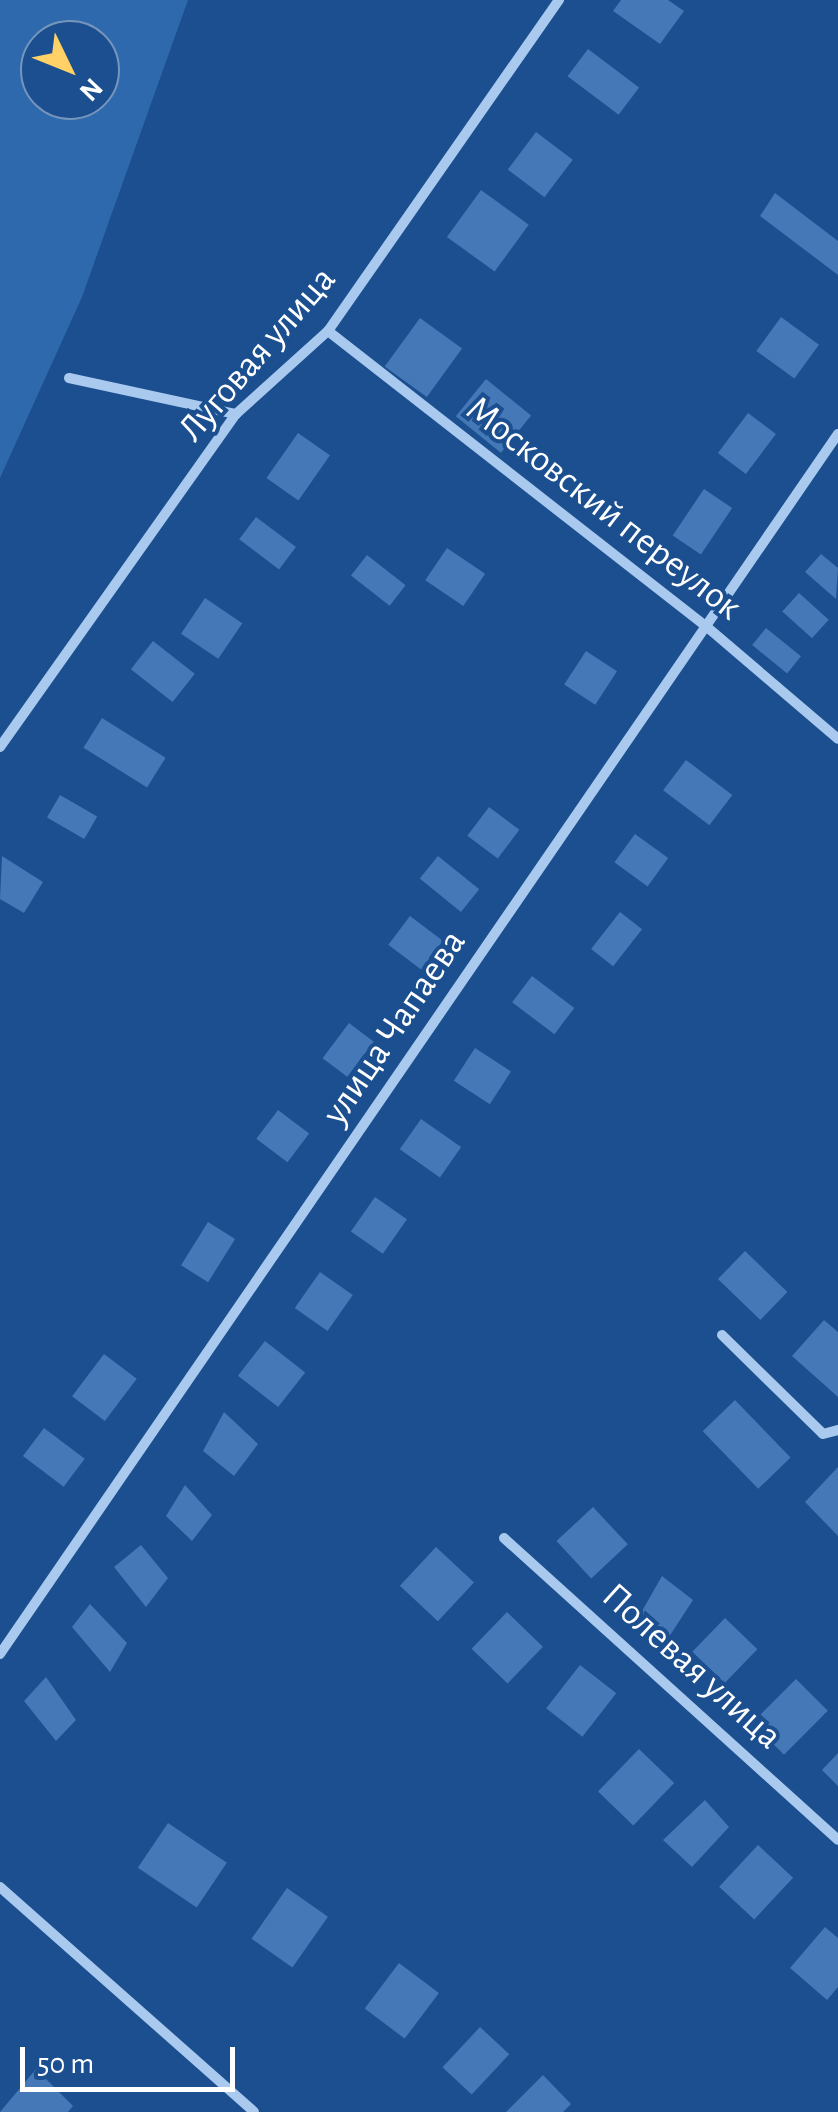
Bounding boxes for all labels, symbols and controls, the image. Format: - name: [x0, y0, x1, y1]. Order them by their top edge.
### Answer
- north arrow: [20, 20, 120, 120]
- text: N: [74, 72, 107, 106]
- street label: Луговая улица: [170, 258, 346, 452]
- street label: Московский переулок: [456, 387, 750, 631]
- street label: улица Чапаева: [313, 922, 477, 1134]
- street label: Полевая улица: [592, 1574, 790, 1760]
- scale bar: [25, 2027, 240, 2089]
- text: 50 m: [37, 2049, 94, 2079]

